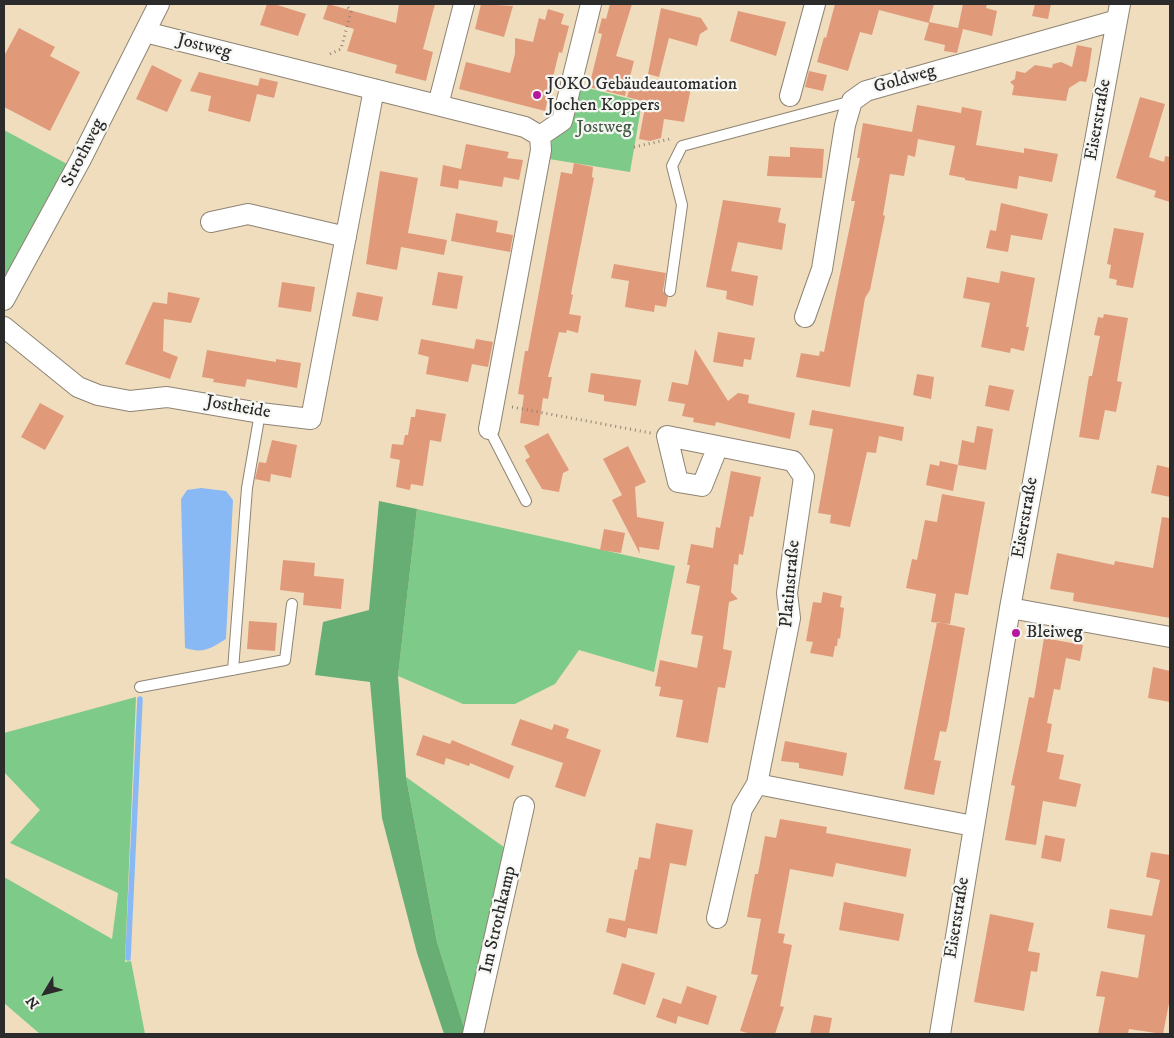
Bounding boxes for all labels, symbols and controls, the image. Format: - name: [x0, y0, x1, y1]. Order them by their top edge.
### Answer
- street label: Jostweg: [175, 30, 233, 64]
- street label: Goldweg: [872, 61, 938, 99]
- place label: JOKO Gebäudeautomation Jochen Koppers: [547, 74, 737, 116]
- street label: Eiserstraße: [1081, 78, 1117, 162]
- marker: JOKO Gebäudeautomation Jochen Koppers: [531, 89, 543, 101]
- street label: Strothweg: [58, 115, 110, 191]
- park label: Jostweg: [576, 117, 632, 139]
- street label: Jostheide: [204, 392, 272, 424]
- street label: Eiserstraße: [1008, 476, 1044, 560]
- street label: Platinstraße: [776, 539, 806, 629]
- place label: Bleiweg: [1026, 622, 1082, 644]
- marker: Bleiweg: [1010, 627, 1022, 639]
- street label: Im Strothkamp: [476, 864, 522, 976]
- street label: Eiserstraße: [941, 876, 975, 960]
- north arrow: [20, 968, 70, 1018]
- text: N: [22, 992, 44, 1012]

